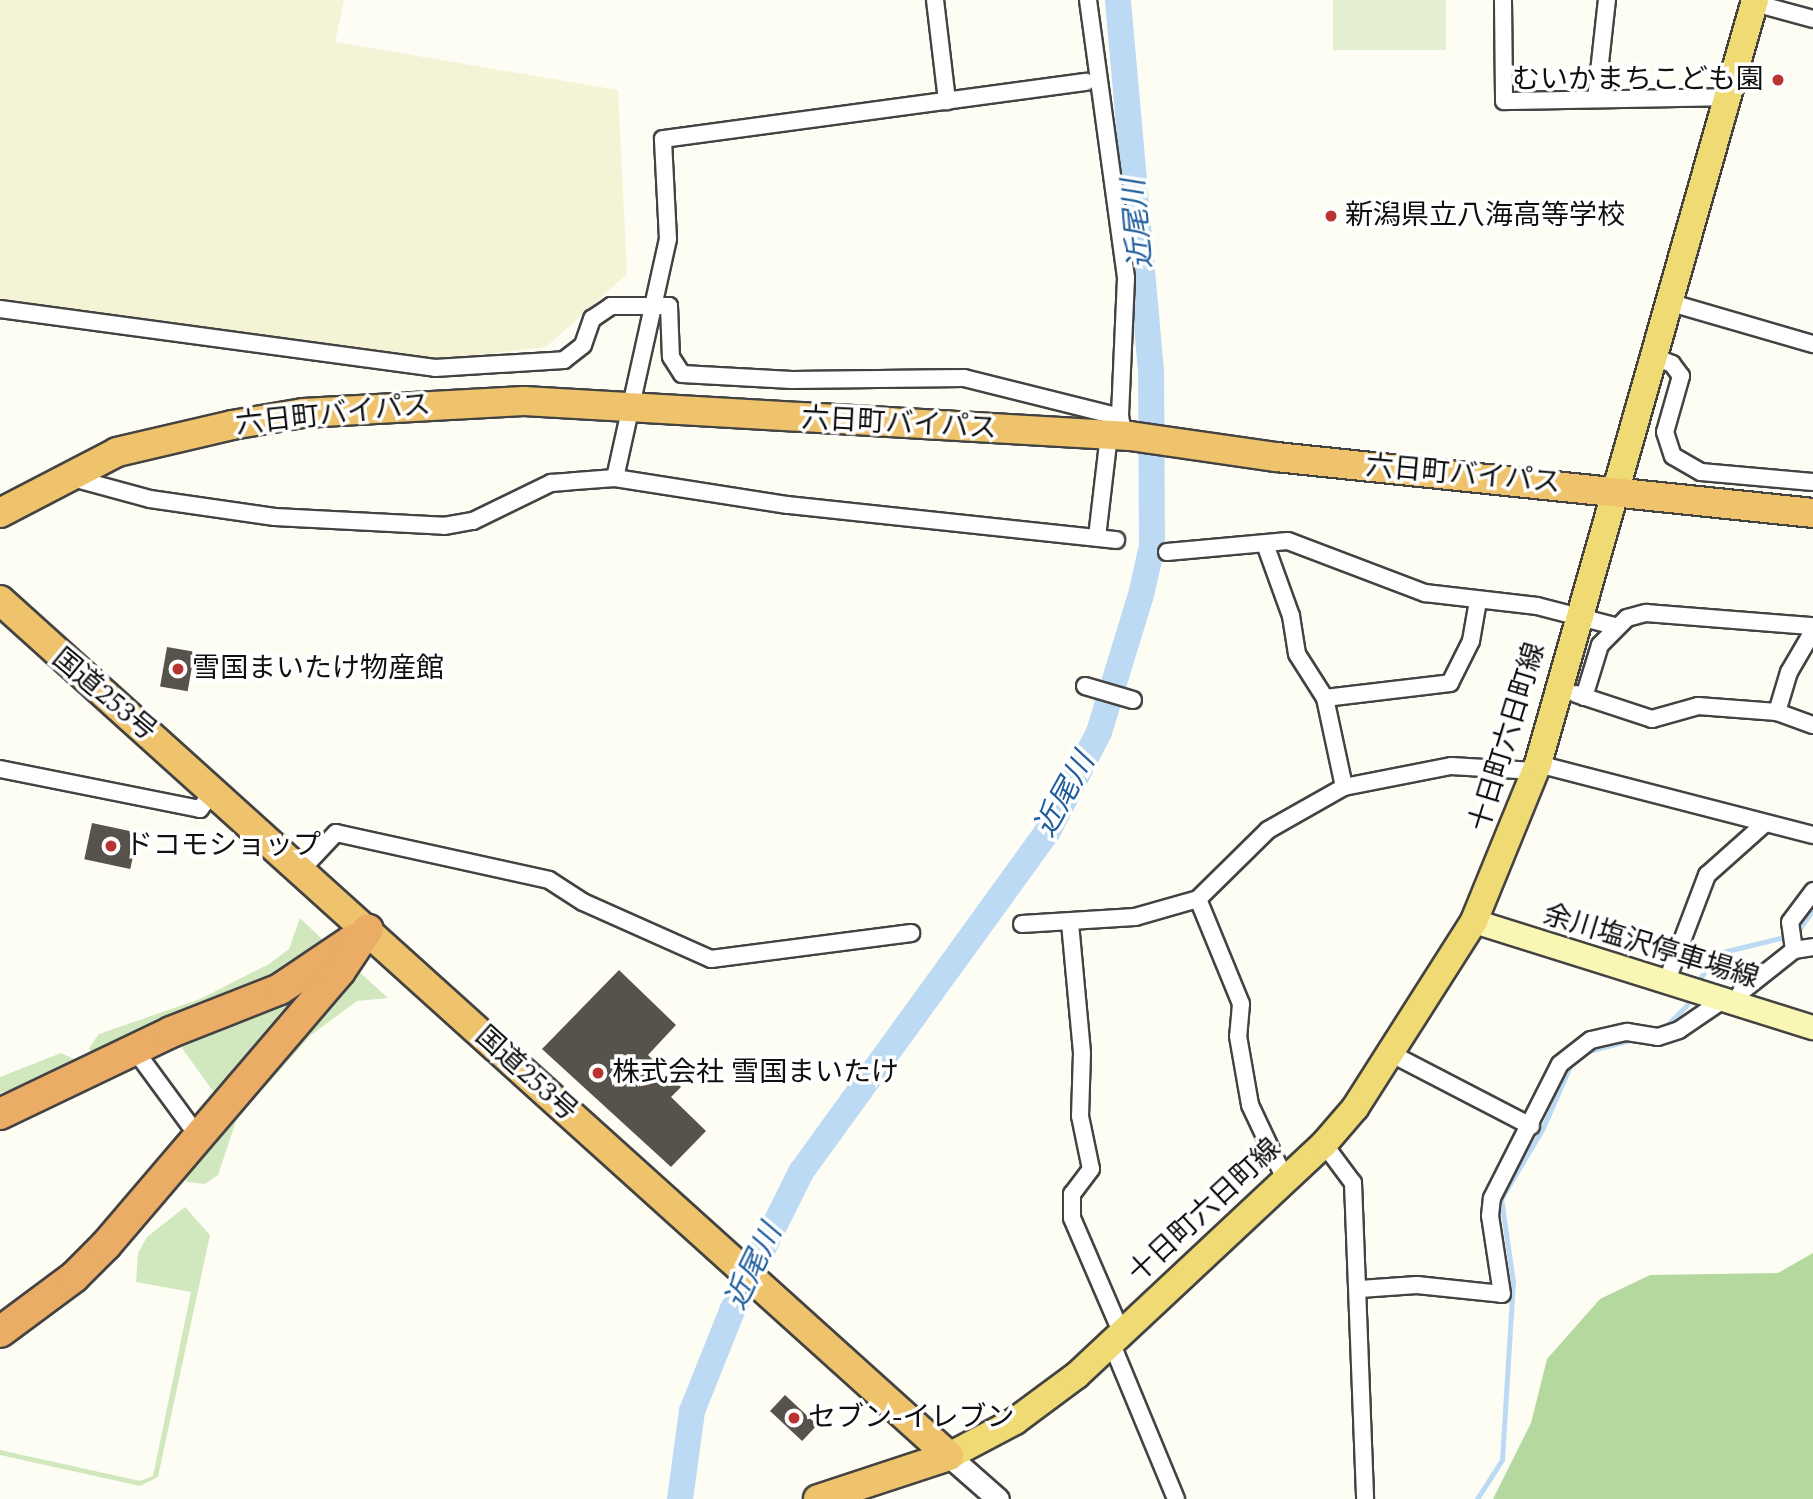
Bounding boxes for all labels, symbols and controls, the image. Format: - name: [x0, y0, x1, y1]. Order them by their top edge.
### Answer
- place label: むいかまちこども園: [1512, 63, 1764, 97]
- marker: むいかまちこども園: [1770, 72, 1786, 88]
- water label: 近尾川: [1116, 178, 1160, 270]
- place label: 新潟県立八海高等学校: [1345, 199, 1625, 233]
- marker: 新潟県立八海高等学校: [1323, 208, 1339, 224]
- street label: 六日町バイパス: [234, 388, 432, 442]
- street label: 六日町バイパス: [800, 402, 998, 446]
- street label: 六日町バイパス: [1364, 450, 1562, 500]
- street label: 十日町六日町線: [1463, 638, 1553, 836]
- street label: 国道253号: [45, 642, 163, 748]
- place label: 雪国まいたけ物産館: [192, 652, 444, 686]
- marker: 雪国まいたけ物産館: [170, 661, 186, 677]
- water label: 近尾川: [1027, 747, 1103, 843]
- place label: ドコモショップ: [125, 829, 321, 863]
- marker: ドコモショップ: [103, 838, 119, 854]
- street label: 余川塩沢停車場線: [1539, 898, 1763, 996]
- street label: 国道253号: [468, 1019, 584, 1129]
- place label: 株式会社 雪国まいたけ: [612, 1056, 899, 1090]
- marker: 株式会社 雪国まいたけ: [590, 1065, 606, 1081]
- street label: 十日町六日町線: [1122, 1132, 1288, 1290]
- water label: 近尾川: [718, 1219, 790, 1315]
- place label: セブン-イレブン: [808, 1401, 1014, 1435]
- marker: セブン-イレブン: [786, 1410, 802, 1426]

